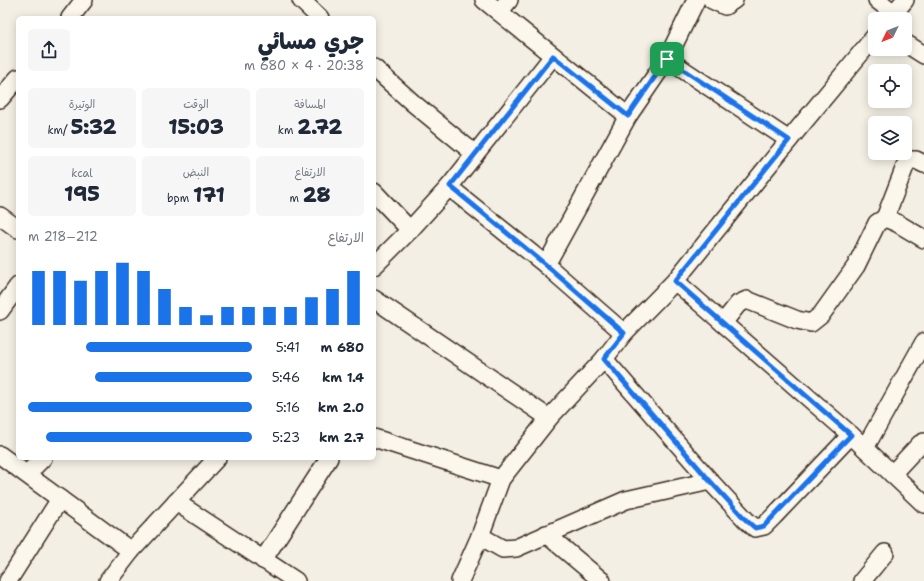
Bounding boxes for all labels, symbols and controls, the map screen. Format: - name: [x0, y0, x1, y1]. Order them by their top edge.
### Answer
- north arrow: [868, 12, 912, 56]
- map controls: [868, 12, 912, 160]
- text: جري مسائي: [258, 27, 364, 56]
- button: share: [28, 29, 70, 71]
- pin: [650, 42, 684, 76]
- icon: arrive: [656, 48, 678, 70]
- text: 20:38 · 4 × 680 m: [244, 57, 364, 74]
- button: locate: [868, 64, 912, 108]
- text: الوتيرة: [69, 97, 95, 112]
- text: الوقت: [183, 97, 209, 112]
- text: المسافة: [294, 97, 326, 112]
- text: 5:32: [71, 114, 117, 140]
- text: 15:03: [168, 114, 224, 140]
- text: 2.72: [297, 114, 342, 140]
- button: layers: [868, 116, 912, 160]
- text: /km: [47, 123, 71, 138]
- text: km: [278, 123, 297, 138]
- text: النبض: [183, 165, 209, 180]
- text: الارتفاع: [295, 165, 325, 180]
- text: kcal: [71, 166, 93, 181]
- text: 195: [64, 181, 100, 207]
- text: 171: [193, 182, 225, 208]
- text: 28: [303, 182, 331, 208]
- text: bpm: [167, 191, 193, 206]
- text: m: [289, 191, 303, 206]
- text: 212–218 m: [28, 228, 98, 245]
- text: الارتفاع: [328, 229, 364, 246]
- text: 5:41: [276, 339, 300, 356]
- text: 680 m: [321, 339, 364, 356]
- text: 5:46: [272, 369, 300, 386]
- text: 1.4 km: [322, 369, 364, 386]
- text: 5:16: [276, 399, 300, 416]
- text: 2.0 km: [318, 399, 364, 416]
- text: 5:23: [272, 429, 300, 446]
- text: 2.7 km: [319, 429, 364, 446]

